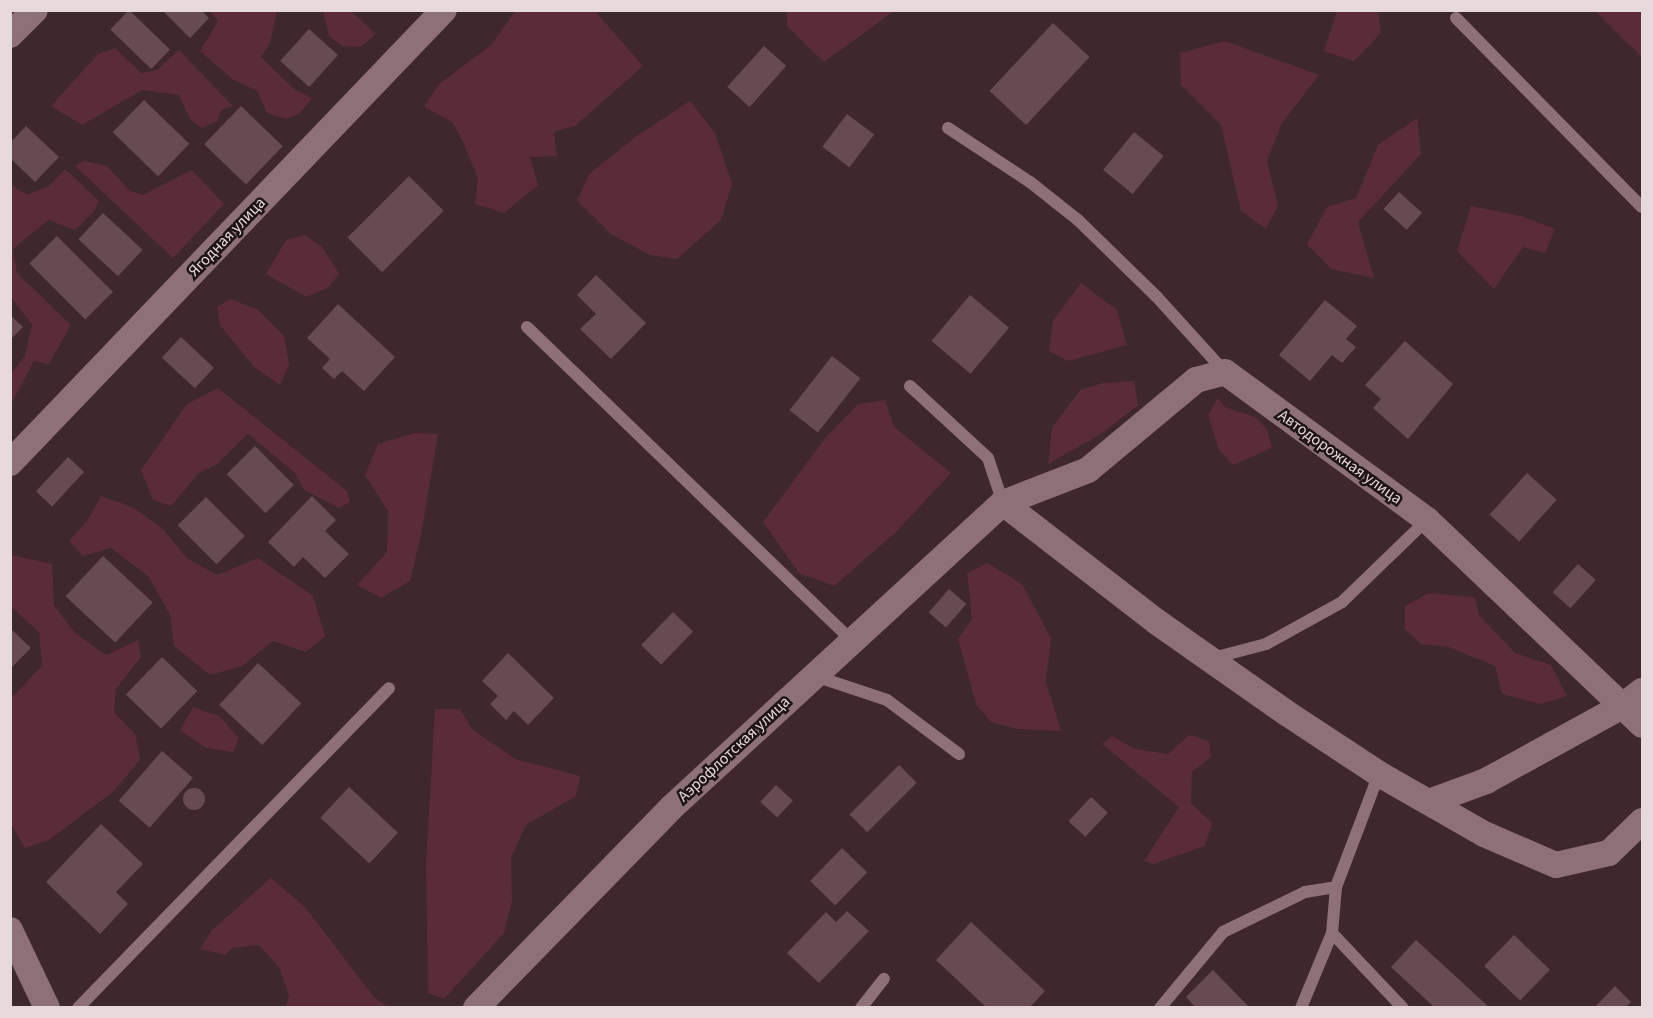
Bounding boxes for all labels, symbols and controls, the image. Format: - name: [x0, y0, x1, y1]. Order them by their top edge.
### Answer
- street label: Ягодная улица: [184, 193, 270, 281]
- street label: Автодорожная улица: [1274, 406, 1406, 508]
- street label: Аэрофлотская улица: [674, 692, 794, 806]

